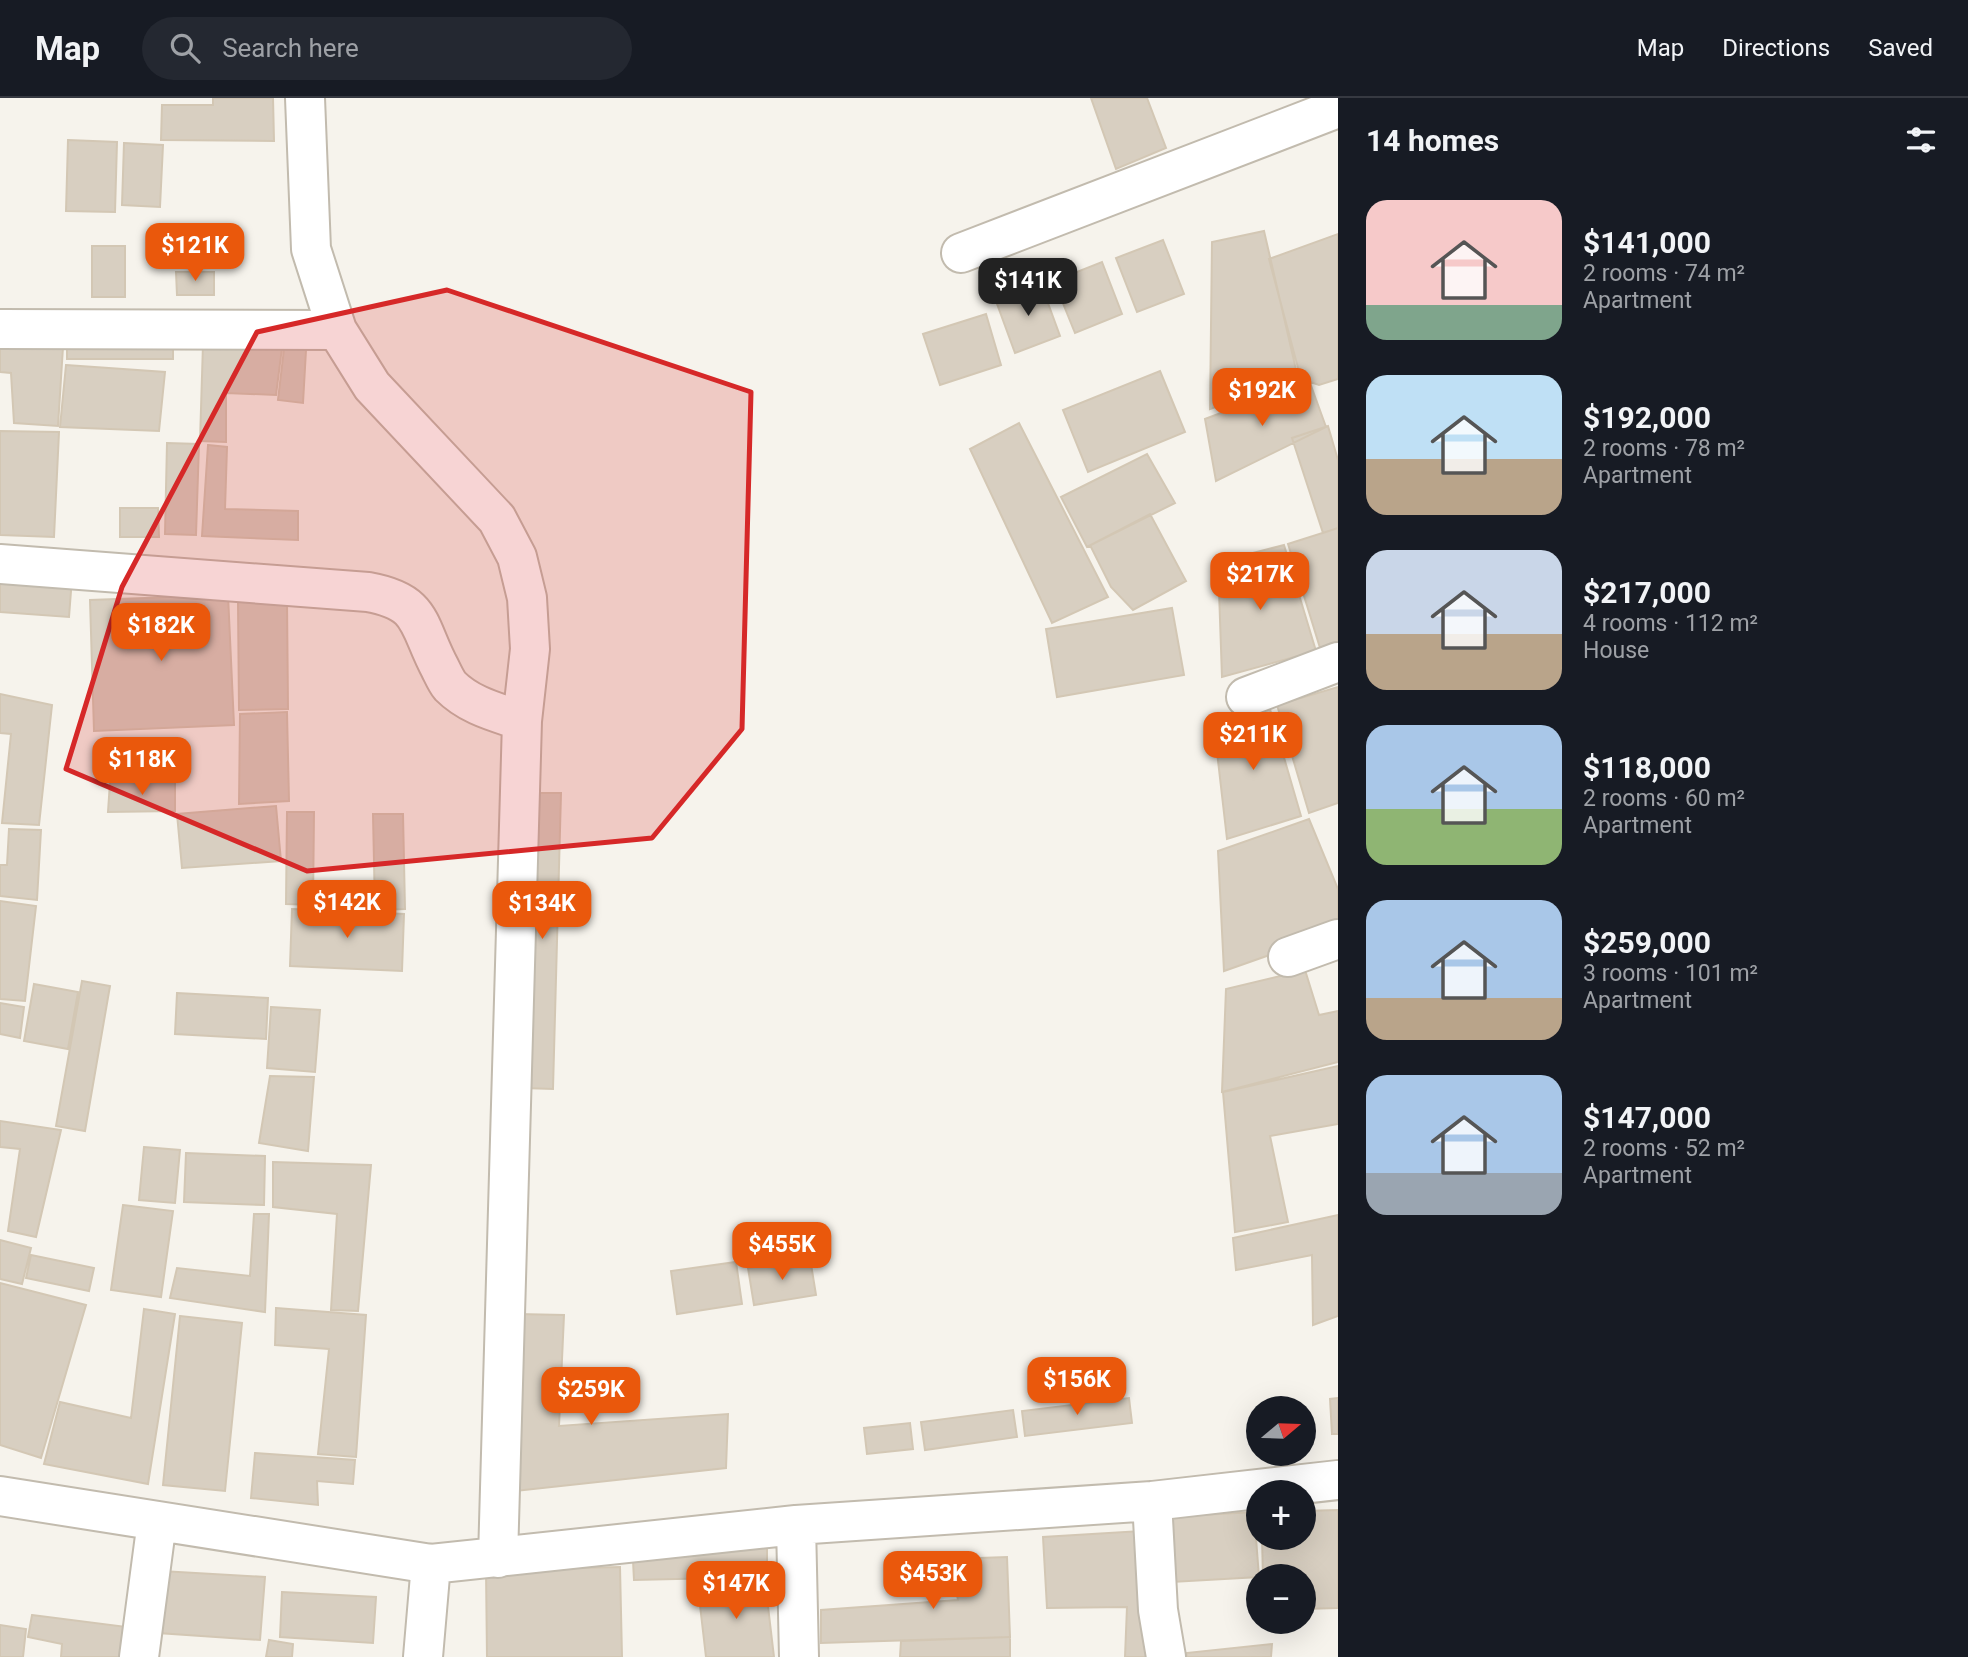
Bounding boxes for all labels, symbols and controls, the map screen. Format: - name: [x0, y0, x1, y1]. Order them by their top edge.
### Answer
- search box: [142, 17, 632, 80]
- text: Map: [35, 29, 100, 68]
- icon: search: [166, 29, 204, 67]
- text: Search here: [222, 33, 359, 63]
- text: Map: [1637, 34, 1684, 62]
- text: Directions: [1722, 34, 1830, 62]
- text: Saved: [1868, 34, 1933, 62]
- icon: filters: [1902, 121, 1940, 159]
- text: 14 homes: [1366, 123, 1499, 158]
- pin: $121K: [146, 223, 244, 283]
- text: $141,000: [1583, 225, 1711, 260]
- icon: home: [1422, 228, 1506, 312]
- text: $121K: [161, 232, 229, 259]
- pin: $141K: [979, 258, 1077, 318]
- text: 2 rooms · 74 m²: [1583, 260, 1745, 287]
- text: $141K: [994, 267, 1062, 294]
- text: Apartment: [1583, 287, 1692, 314]
- pin: $192K: [1213, 368, 1311, 428]
- text: $192K: [1228, 377, 1296, 404]
- text: $192,000: [1583, 400, 1711, 435]
- icon: home: [1422, 403, 1506, 487]
- text: 2 rooms · 78 m²: [1583, 435, 1745, 462]
- text: Apartment: [1583, 462, 1692, 489]
- pin: $217K: [1211, 552, 1309, 612]
- text: $217K: [1226, 561, 1294, 588]
- text: $217,000: [1583, 575, 1711, 610]
- icon: home: [1422, 578, 1506, 662]
- pin: $182K: [112, 603, 210, 663]
- text: 4 rooms · 112 m²: [1583, 610, 1758, 637]
- text: $182K: [127, 612, 195, 639]
- text: House: [1583, 637, 1649, 664]
- pin: $211K: [1204, 712, 1302, 772]
- text: $211K: [1219, 721, 1287, 748]
- pin: $118K: [93, 738, 191, 797]
- text: $118K: [108, 746, 176, 773]
- text: $118,000: [1583, 750, 1711, 785]
- icon: home: [1422, 753, 1506, 837]
- text: 2 rooms · 60 m²: [1583, 785, 1745, 812]
- text: Apartment: [1583, 812, 1692, 839]
- pin: $142K: [298, 880, 396, 940]
- pin: $134K: [493, 882, 591, 941]
- text: $142K: [313, 889, 381, 916]
- text: $134K: [508, 890, 576, 917]
- text: $259,000: [1583, 925, 1711, 960]
- icon: home: [1422, 928, 1506, 1012]
- text: 3 rooms · 101 m²: [1583, 960, 1758, 987]
- text: Apartment: [1583, 987, 1692, 1014]
- text: $147,000: [1583, 1100, 1711, 1135]
- icon: home: [1422, 1103, 1506, 1187]
- text: 2 rooms · 52 m²: [1583, 1135, 1745, 1162]
- text: Apartment: [1583, 1162, 1692, 1189]
- pin: $455K: [733, 1222, 831, 1282]
- text: $455K: [748, 1231, 816, 1258]
- pin: $156K: [1028, 1358, 1126, 1417]
- text: $156K: [1043, 1366, 1111, 1393]
- pin: $259K: [542, 1368, 640, 1427]
- text: $259K: [557, 1376, 625, 1403]
- north arrow: [1246, 1396, 1316, 1466]
- map controls: [1246, 1396, 1316, 1634]
- button: +: [1246, 1480, 1316, 1550]
- pin: $453K: [884, 1552, 982, 1611]
- text: $453K: [899, 1560, 967, 1587]
- pin: $147K: [687, 1562, 785, 1621]
- button: −: [1246, 1564, 1316, 1634]
- text: $147K: [702, 1570, 770, 1597]

